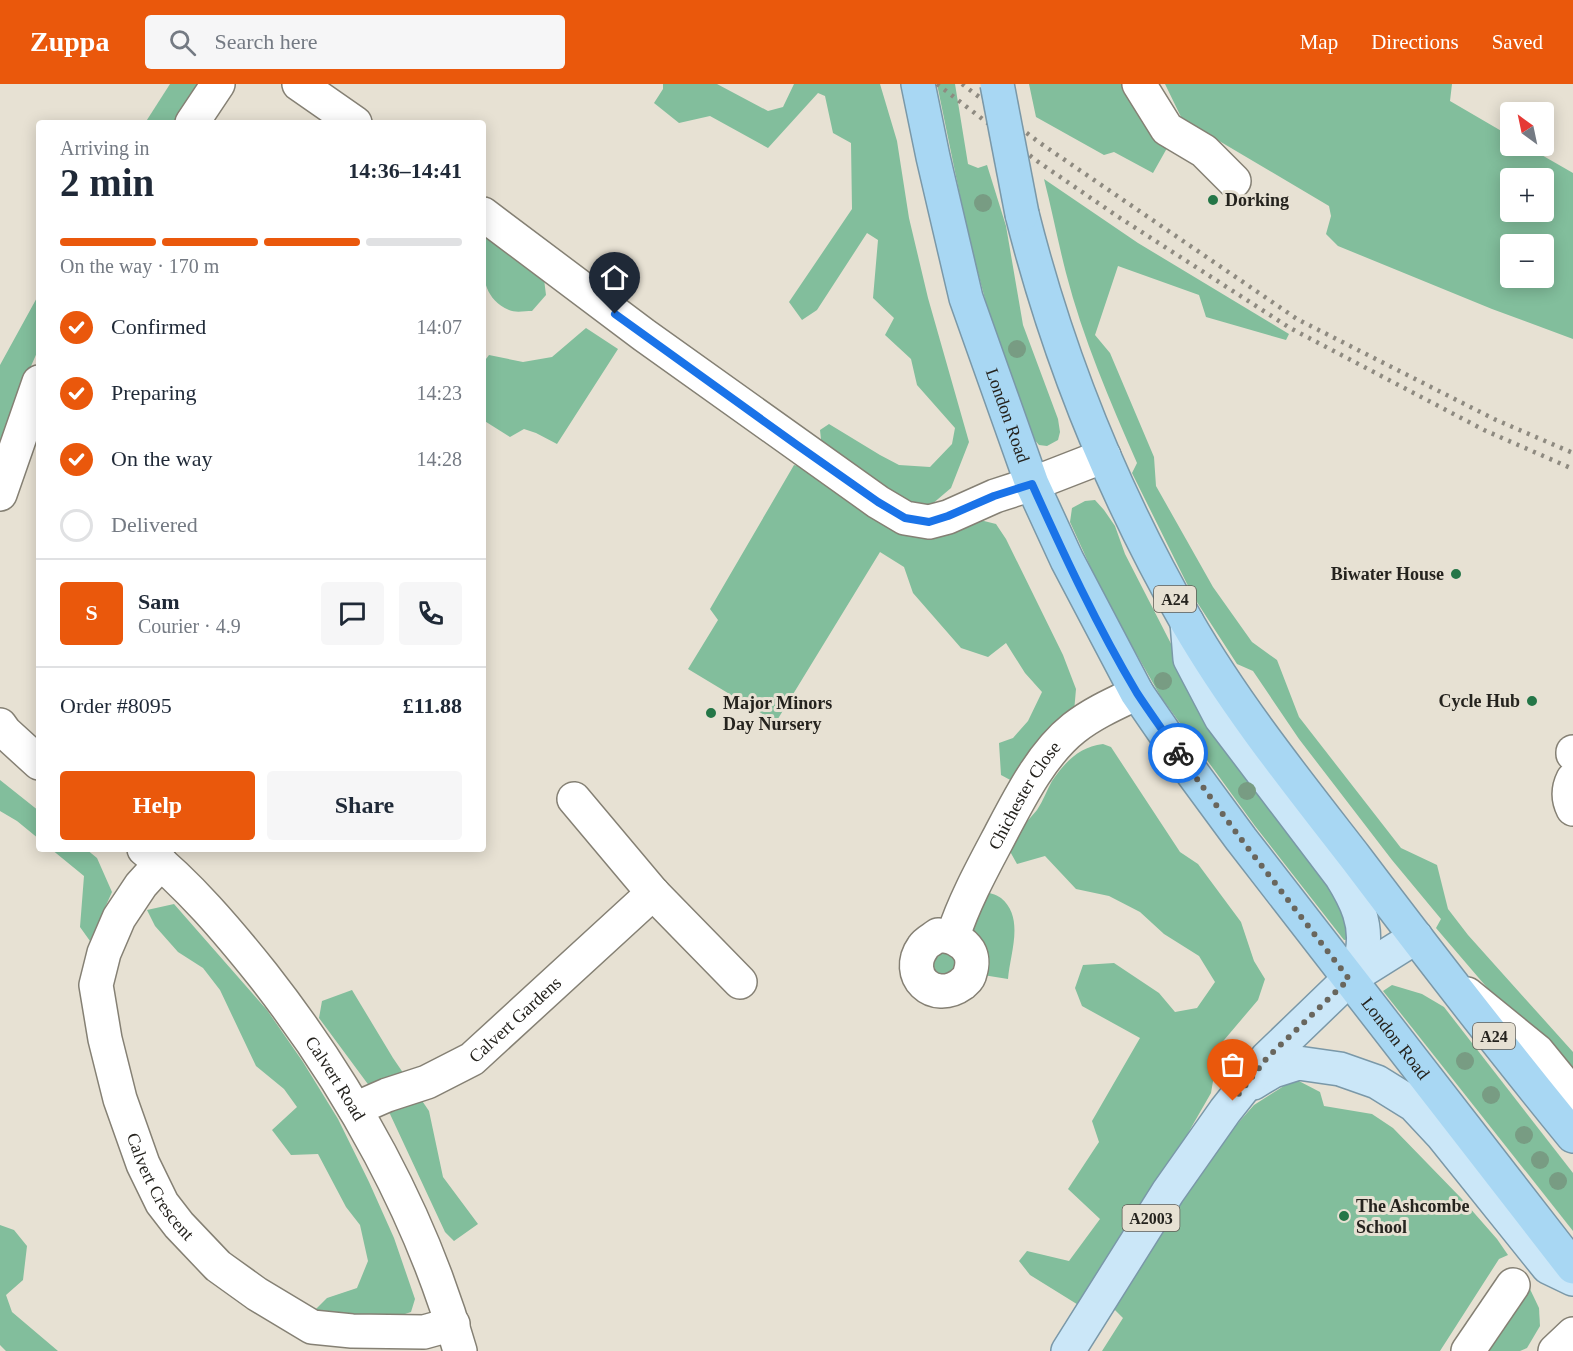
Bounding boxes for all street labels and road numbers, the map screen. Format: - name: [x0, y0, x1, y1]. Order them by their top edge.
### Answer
- street label: London Road: [982, 366, 1034, 465]
- road number: A24: [1154, 586, 1196, 612]
- street label: Chichester Close: [984, 737, 1065, 853]
- street label: Calvert Gardens: [465, 972, 565, 1067]
- street label: London Road: [1357, 993, 1434, 1083]
- road number: A24: [1473, 1023, 1515, 1049]
- street label: Calvert Road: [301, 1033, 369, 1124]
- street label: Calvert Crescent: [123, 1130, 198, 1244]
- road number: A2003: [1122, 1205, 1180, 1231]

